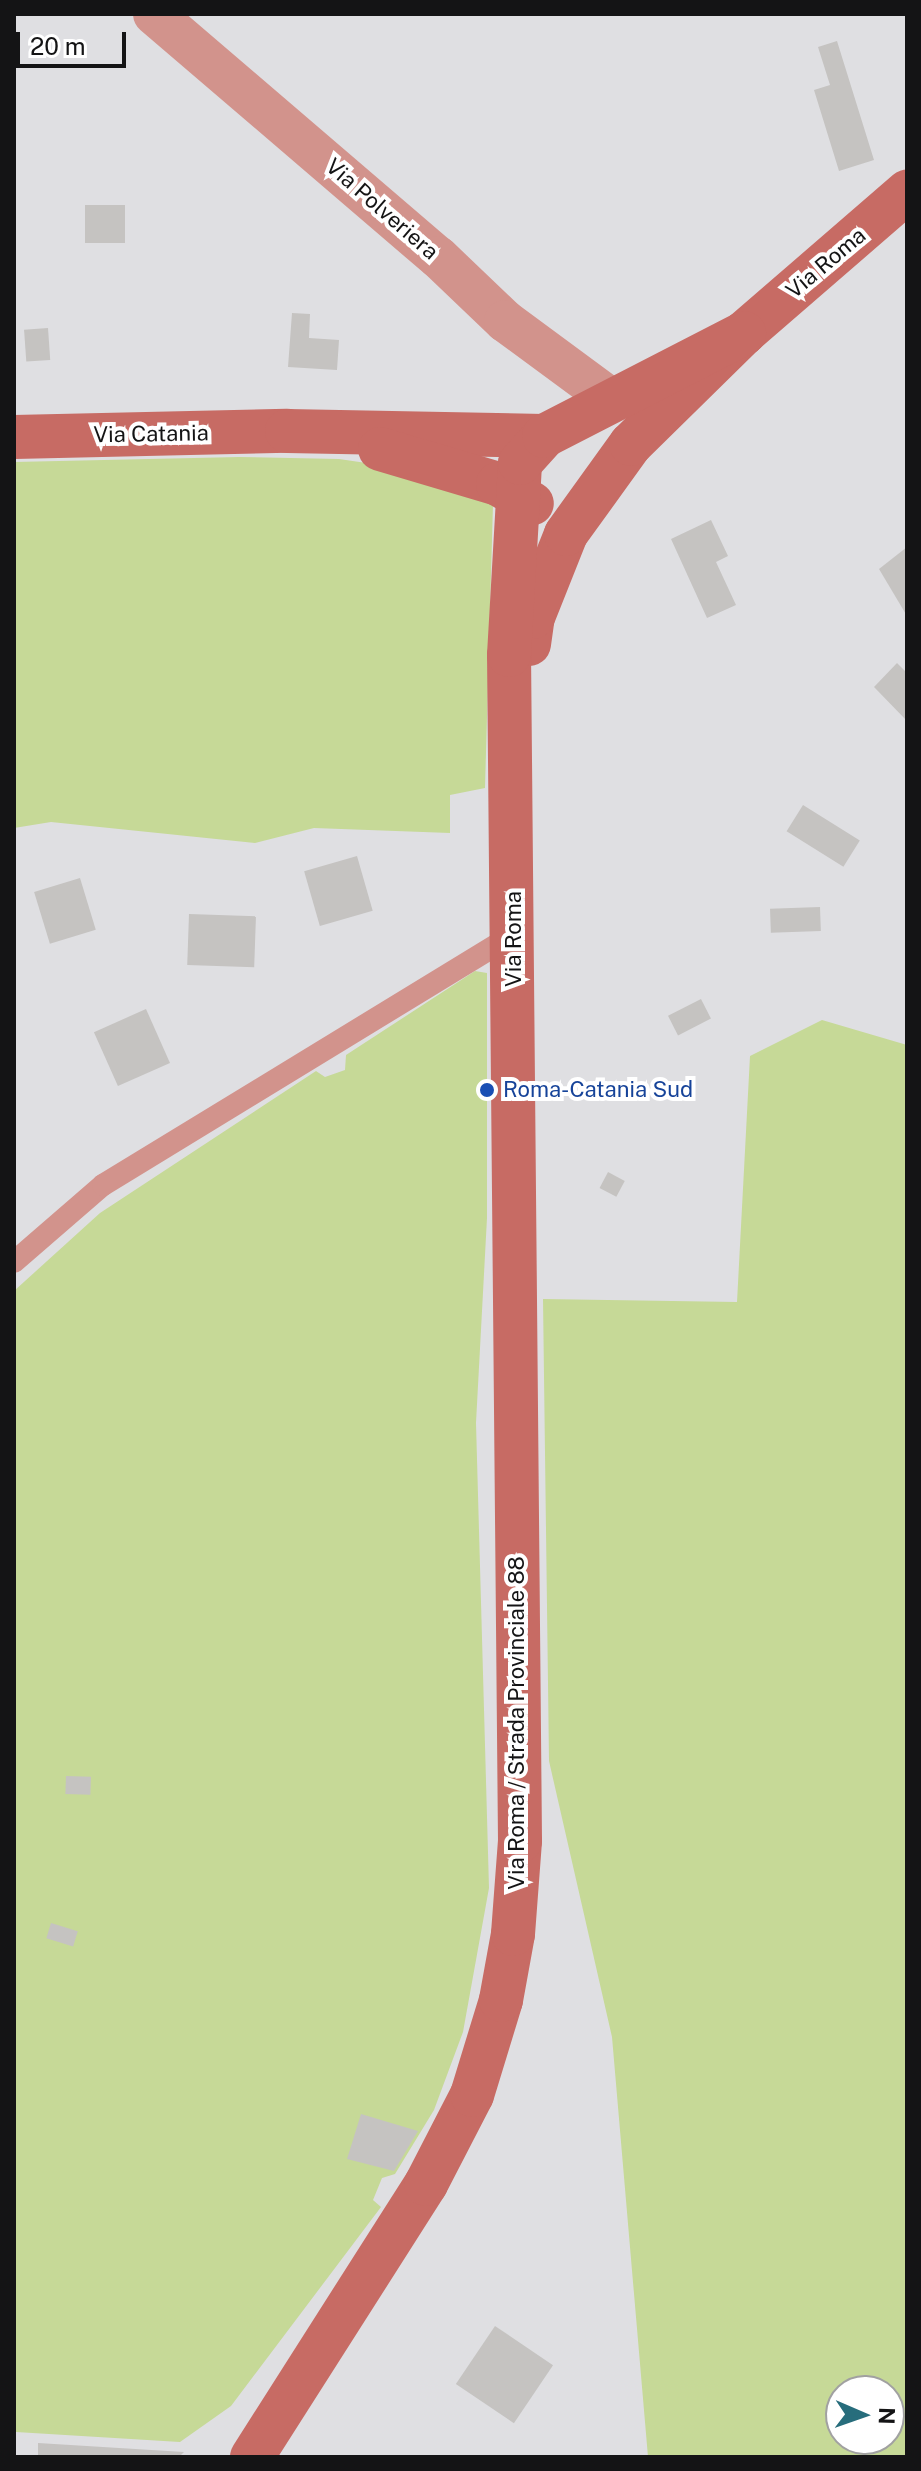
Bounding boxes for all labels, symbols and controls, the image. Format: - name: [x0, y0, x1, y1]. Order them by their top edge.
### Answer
- scale bar: [20, 16, 130, 66]
- text: 20 m: [30, 32, 86, 60]
- street label: Via Polveriera: [320, 153, 444, 265]
- street label: Via Roma: [781, 222, 871, 304]
- street label: Via Catania: [93, 420, 209, 448]
- street label: Via Roma: [501, 891, 527, 987]
- place label: Roma-Catania Sud: [503, 1077, 693, 1103]
- marker: Roma-Catania Sud: [478, 1081, 496, 1099]
- street label: Via Roma / Strada Provinciale 88: [504, 1556, 530, 1890]
- north arrow: [825, 2375, 905, 2455]
- text: N: [874, 2407, 900, 2425]

